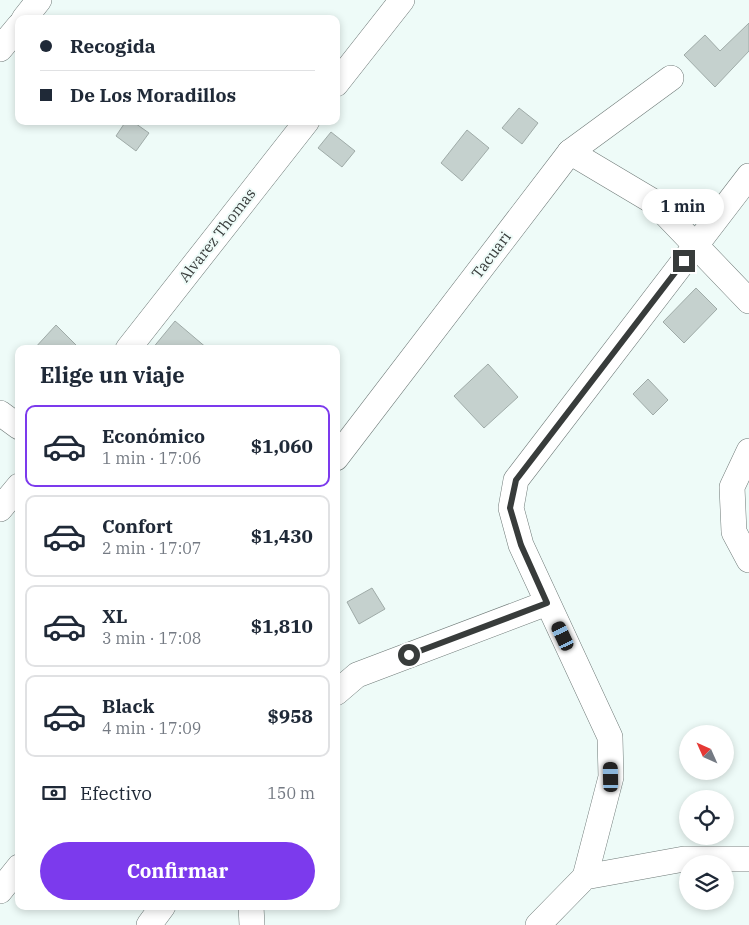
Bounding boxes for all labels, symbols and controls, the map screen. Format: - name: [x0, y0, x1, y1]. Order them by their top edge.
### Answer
- text: Recogida: [70, 34, 156, 58]
- text: De Los Moradillos: [70, 83, 236, 107]
- street label: Alvarez Thomas: [174, 184, 260, 286]
- callout: 1 min: [643, 188, 725, 224]
- text: 1 min: [661, 196, 705, 216]
- street label: Tacuari: [467, 228, 515, 282]
- route end: [673, 250, 695, 272]
- text: Elige un viaje: [40, 360, 185, 389]
- icon: car: [42, 424, 87, 469]
- text: Económico: [102, 424, 205, 448]
- text: $1,060: [251, 434, 313, 458]
- text: 1 min · 17:06: [102, 448, 201, 468]
- icon: car: [42, 514, 87, 559]
- text: Confort: [102, 514, 173, 538]
- text: $1,430: [251, 524, 313, 548]
- text: 2 min · 17:07: [102, 538, 201, 558]
- icon: car: [42, 604, 87, 649]
- text: XL: [102, 604, 128, 628]
- text: $1,810: [251, 614, 313, 638]
- car: [549, 619, 576, 653]
- text: 3 min · 17:08: [102, 628, 201, 648]
- route start: [398, 644, 420, 666]
- icon: car: [42, 694, 87, 739]
- text: Black: [102, 694, 154, 718]
- text: $958: [267, 704, 313, 728]
- text: 4 min · 17:09: [102, 718, 201, 738]
- north arrow: [679, 725, 734, 780]
- map controls: [679, 725, 734, 910]
- car: [603, 762, 618, 792]
- icon: cash: [40, 779, 68, 807]
- text: Efectivo: [80, 781, 152, 805]
- text: 150 m: [267, 783, 315, 803]
- button: locate: [679, 790, 734, 845]
- button: Confirmar: [40, 842, 315, 900]
- button: layers: [679, 855, 734, 910]

